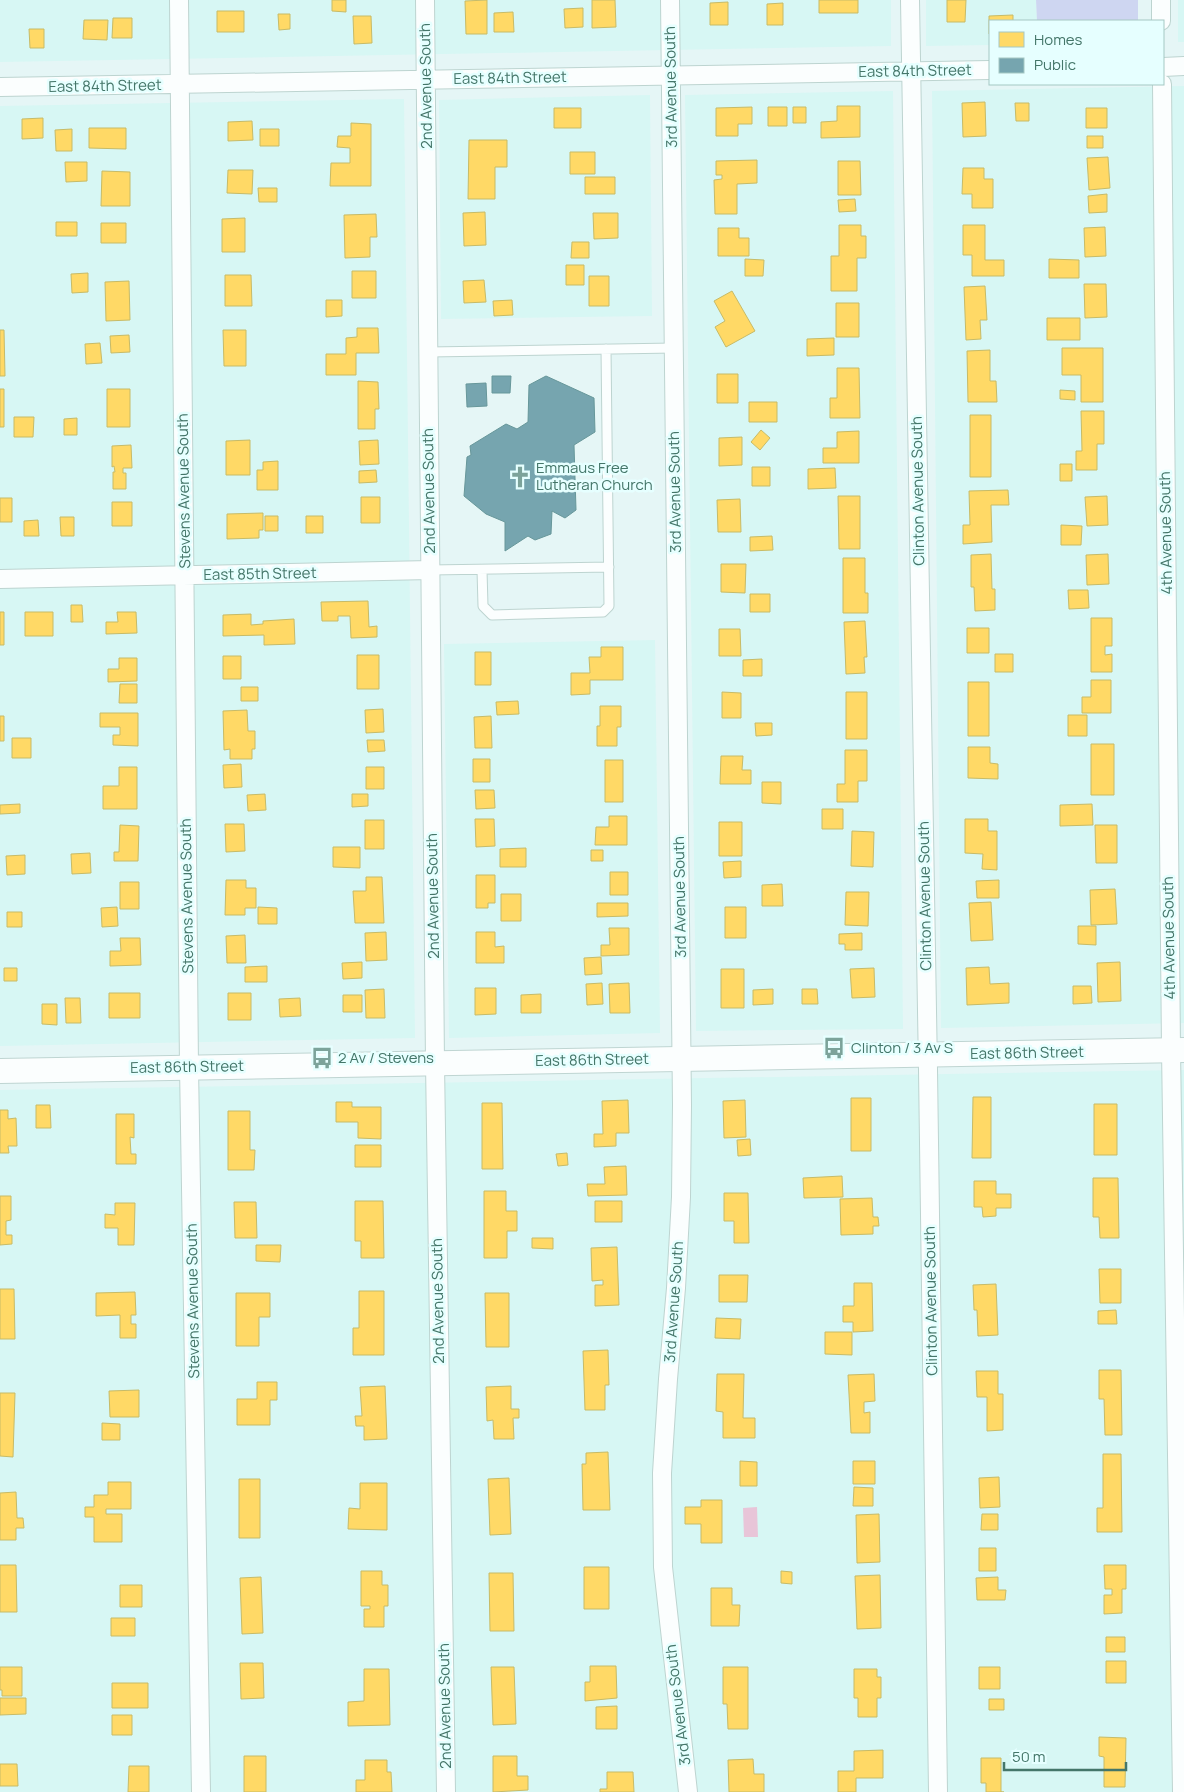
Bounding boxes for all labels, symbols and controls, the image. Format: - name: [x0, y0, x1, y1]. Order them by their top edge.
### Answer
- legend: [989, 20, 1164, 85]
- street label: 2nd Avenue South: [414, 23, 437, 149]
- street label: 3rd Avenue South: [659, 26, 682, 148]
- text: Homes: [1034, 29, 1083, 50]
- text: Public: [1034, 54, 1076, 75]
- street label: East 84th Street: [858, 59, 972, 82]
- street label: East 84th Street: [453, 66, 567, 89]
- street label: East 84th Street: [48, 74, 162, 97]
- street label: Stevens Avenue South: [172, 413, 195, 569]
- street label: Clinton Avenue South: [906, 416, 929, 566]
- street label: 2nd Avenue South: [417, 428, 440, 554]
- street label: 3rd Avenue South: [663, 431, 686, 553]
- place label: Emmaus Free Lutheran Church: [536, 457, 653, 495]
- church icon: Emmaus Free Lutheran Church: [507, 464, 533, 490]
- street label: 4th Avenue South: [1154, 471, 1177, 595]
- street label: East 85th Street: [203, 562, 317, 585]
- street label: Stevens Avenue South: [175, 818, 198, 974]
- street label: Clinton Avenue South: [913, 821, 936, 971]
- street label: 2nd Avenue South: [421, 833, 444, 959]
- street label: 3rd Avenue South: [668, 836, 691, 958]
- street label: 4th Avenue South: [1157, 876, 1180, 1000]
- bus stop icon: Clinton / 3 Av S: [821, 1035, 847, 1061]
- place label: Clinton / 3 Av S: [851, 1037, 953, 1058]
- street label: East 86th Street: [970, 1041, 1084, 1064]
- bus stop icon: 2 Av / Stevens: [309, 1045, 335, 1071]
- place label: 2 Av / Stevens: [338, 1047, 434, 1068]
- street label: East 86th Street: [535, 1048, 649, 1071]
- street label: East 86th Street: [130, 1055, 244, 1078]
- street label: Stevens Avenue South: [181, 1223, 204, 1379]
- street label: Clinton Avenue South: [919, 1226, 942, 1376]
- street label: 2nd Avenue South: [426, 1238, 449, 1364]
- street label: 3rd Avenue South: [659, 1240, 688, 1363]
- street label: 2nd Avenue South: [433, 1643, 456, 1769]
- street label: 3rd Avenue South: [660, 1643, 695, 1767]
- scale bar: [1004, 1740, 1126, 1772]
- text: 50 m: [1012, 1746, 1046, 1767]

